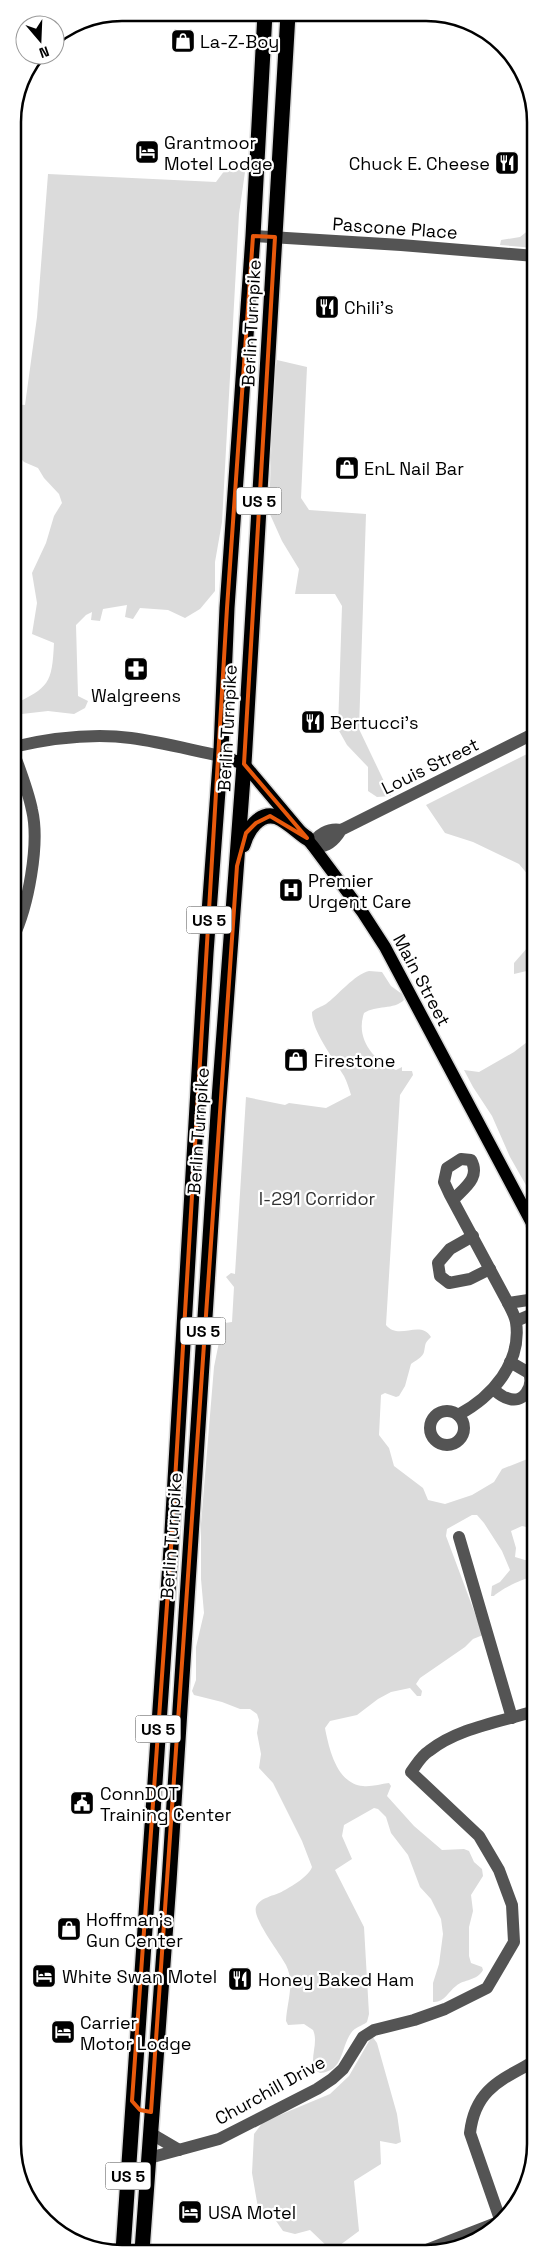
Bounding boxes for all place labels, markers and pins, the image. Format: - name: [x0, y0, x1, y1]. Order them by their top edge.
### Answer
- shop icon: La-Z-Boy: [170, 28, 196, 54]
- place label: La-Z-Boy: [200, 30, 279, 53]
- place label: Grantmoor Motel Lodge: [164, 131, 273, 175]
- hotel icon: Grantmoor Motel Lodge: [134, 139, 160, 165]
- restaurant icon: Chuck E. Cheese: [494, 150, 520, 176]
- place label: Chuck E. Cheese: [349, 152, 490, 175]
- restaurant icon: Chili's: [314, 294, 340, 320]
- place label: Chili's: [344, 296, 394, 319]
- shop icon: EnL Nail Bar: [334, 455, 360, 481]
- place label: EnL Nail Bar: [364, 457, 464, 480]
- pharmacy icon: Walgreens: [123, 656, 149, 682]
- place label: Walgreens: [91, 684, 181, 707]
- restaurant icon: Bertucci's: [300, 709, 326, 735]
- place label: Bertucci's: [330, 711, 419, 734]
- place label: Premier Urgent Care: [308, 869, 411, 913]
- hospital icon: Premier Urgent Care: [278, 877, 304, 903]
- shop icon: Firestone: [283, 1047, 309, 1073]
- place label: Firestone: [314, 1049, 395, 1072]
- place label: ConnDOT Training Center: [100, 1782, 232, 1826]
- public building icon: ConnDOT Training Center: [69, 1790, 95, 1816]
- place label: Hoffman's Gun Center: [86, 1908, 183, 1952]
- shop icon: Hoffman's Gun Center: [56, 1916, 82, 1942]
- hotel icon: White Swan Motel: [31, 1963, 57, 1989]
- place label: White Swan Motel: [62, 1965, 217, 1988]
- restaurant icon: Honey Baked Ham: [227, 1966, 253, 1992]
- place label: Honey Baked Ham: [258, 1968, 414, 1991]
- place label: Carrier Motor Lodge: [80, 2011, 192, 2055]
- hotel icon: Carrier Motor Lodge: [50, 2019, 76, 2045]
- hotel icon: USA Motel: [177, 2199, 203, 2225]
- place label: USA Motel: [208, 2201, 296, 2224]

